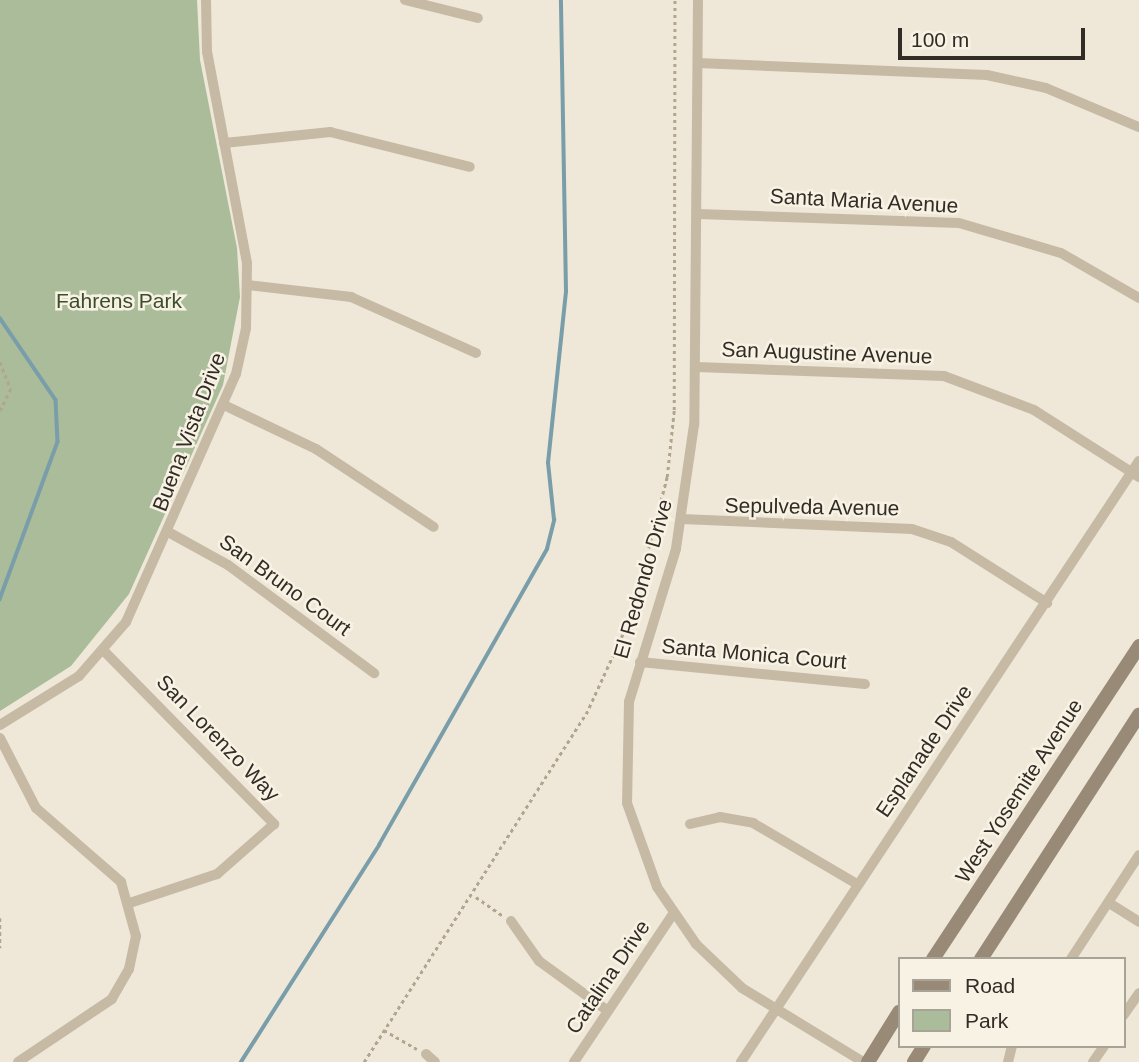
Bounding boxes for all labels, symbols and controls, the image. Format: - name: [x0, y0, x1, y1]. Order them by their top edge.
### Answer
- scale bar: [901, 14, 1088, 58]
- text: 100 m: [911, 28, 969, 51]
- street label: Santa Maria Avenue: [769, 183, 959, 219]
- park label: Fahrens Park: [56, 288, 182, 314]
- street label: San Augustine Avenue: [720, 337, 934, 369]
- street label: Buena Vista Drive: [147, 349, 231, 515]
- street label: Sepulveda Avenue: [724, 493, 900, 521]
- street label: El Redondo Drive: [608, 496, 678, 662]
- street label: San Bruno Court: [214, 529, 356, 641]
- street label: Santa Monica Court: [660, 633, 848, 675]
- street label: San Lorenzo Way: [151, 669, 285, 807]
- street label: Esplanade Drive: [870, 680, 978, 822]
- street label: West Yosemite Avenue: [950, 694, 1088, 888]
- street label: Catalina Drive: [561, 915, 655, 1039]
- legend: [898, 957, 1125, 1048]
- text: Road: [965, 974, 1015, 997]
- text: Park: [965, 1009, 1008, 1032]

